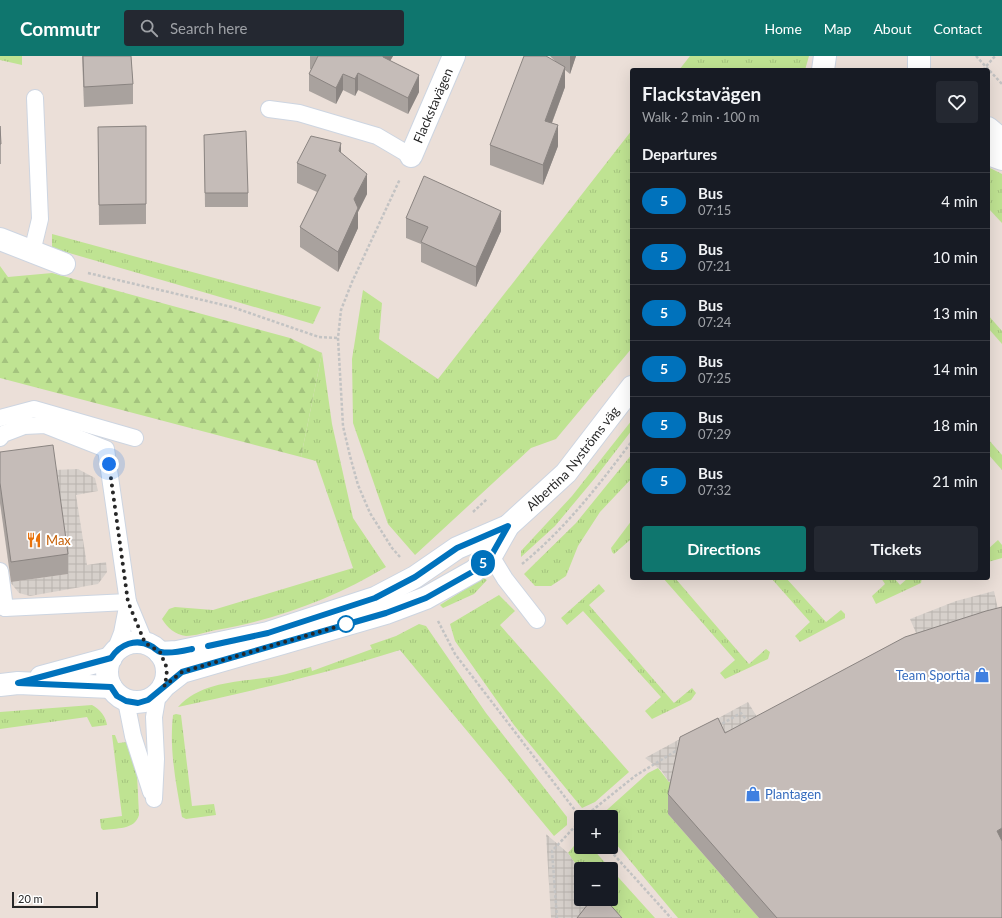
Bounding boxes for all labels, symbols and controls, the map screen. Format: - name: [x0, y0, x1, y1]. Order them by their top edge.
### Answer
- search box: [124, 10, 404, 46]
- text: Commutr: [20, 17, 100, 40]
- icon: search: [138, 17, 160, 39]
- text: Search here: [170, 19, 247, 37]
- text: Home: [764, 20, 802, 37]
- text: Map: [824, 20, 851, 37]
- text: About: [873, 20, 911, 37]
- text: Contact: [933, 20, 982, 37]
- street label: Flackstavägen: [410, 66, 456, 145]
- button: heart: [936, 81, 978, 123]
- text: Flackstavägen: [642, 82, 761, 105]
- text: Walk · 2 min · 100 m: [642, 109, 760, 125]
- text: Departures: [642, 145, 717, 163]
- text: Bus: [698, 184, 723, 202]
- text: 5: [660, 192, 668, 209]
- text: 4 min: [941, 192, 978, 210]
- text: 07:15: [698, 202, 731, 218]
- text: Bus: [698, 240, 723, 258]
- text: 5: [660, 248, 668, 265]
- text: 10 min: [932, 248, 978, 266]
- text: 07:21: [698, 258, 731, 274]
- text: Bus: [698, 296, 723, 314]
- text: 5: [660, 304, 668, 321]
- text: 13 min: [932, 304, 978, 322]
- text: 07:24: [698, 314, 731, 330]
- text: Bus: [698, 352, 723, 370]
- text: 5: [660, 360, 668, 377]
- text: 14 min: [932, 360, 978, 378]
- text: 07:25: [698, 370, 731, 386]
- street label: Albertina Nyströms väg: [523, 403, 622, 514]
- text: Bus: [698, 408, 723, 426]
- text: 5: [660, 416, 668, 433]
- text: 18 min: [932, 416, 978, 434]
- text: 07:29: [698, 426, 731, 442]
- your location: [99, 454, 119, 474]
- text: Bus: [698, 464, 723, 482]
- text: 5: [660, 472, 668, 489]
- text: 21 min: [932, 472, 978, 490]
- text: 07:32: [698, 482, 731, 498]
- button: Directions: [642, 526, 806, 572]
- button: Tickets: [814, 526, 978, 572]
- restaurant icon: Max: [25, 531, 43, 549]
- place label: Max: [46, 532, 71, 548]
- line badge: 5: [470, 550, 496, 576]
- text: 5: [479, 554, 487, 571]
- unlabelled marker: [337, 615, 355, 633]
- shop icon: Team Sportia: [973, 666, 991, 684]
- place label: Team Sportia: [896, 667, 970, 683]
- shop icon: Plantagen: [744, 785, 762, 803]
- place label: Plantagen: [765, 786, 821, 802]
- map controls: [574, 810, 618, 906]
- button: +: [574, 810, 618, 854]
- button: −: [574, 862, 618, 906]
- scale bar: [12, 890, 98, 909]
- text: 20 m: [18, 892, 43, 905]

